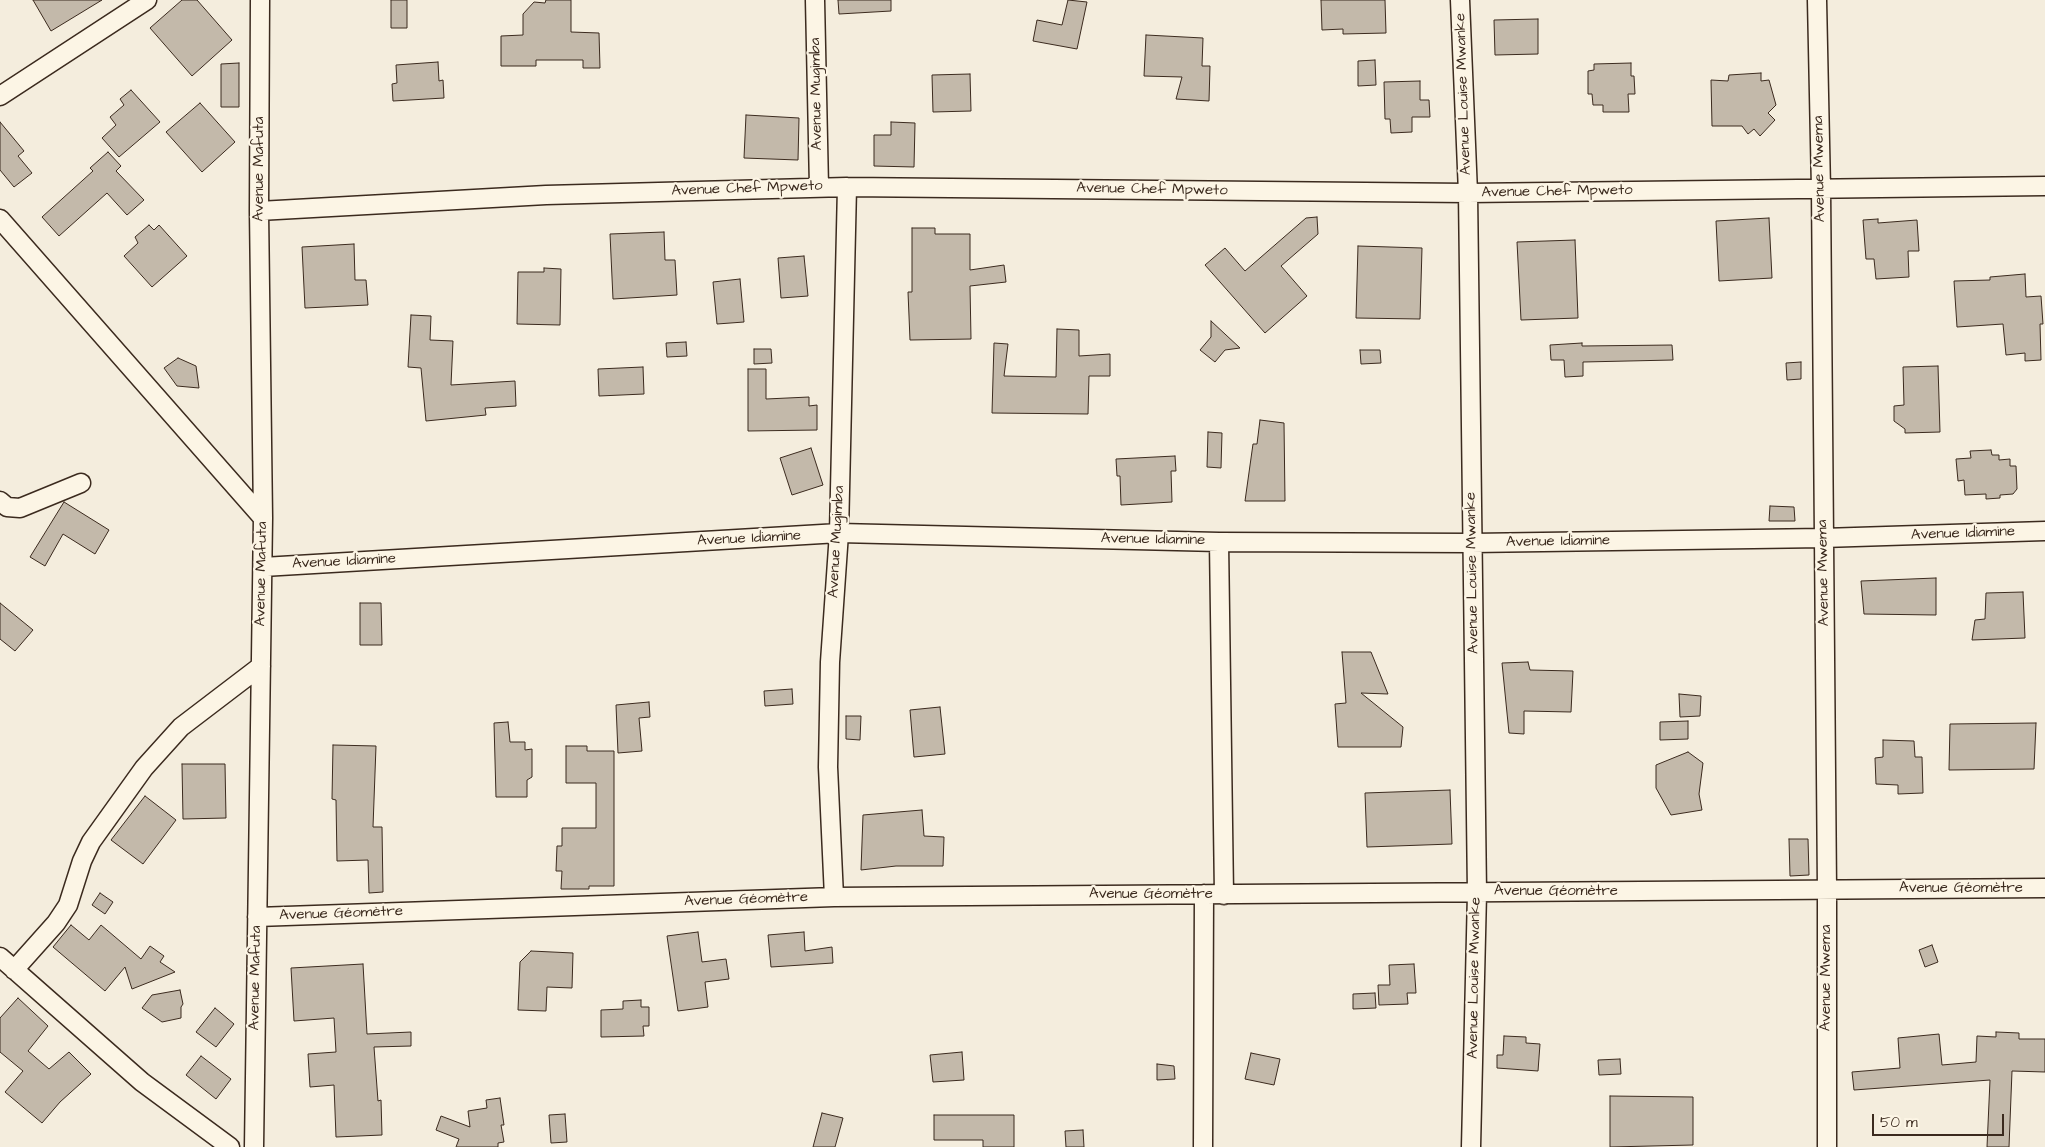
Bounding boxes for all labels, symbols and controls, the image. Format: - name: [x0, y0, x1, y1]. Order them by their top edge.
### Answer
- street label: Avenue Louise Mwanke: [1452, 13, 1476, 175]
- street label: Avenue Mugimba: [807, 38, 827, 150]
- street label: Avenue Mafuta: [251, 116, 269, 222]
- street label: Avenue Mwema: [1810, 116, 1830, 222]
- street label: Avenue Chef Mpweto: [671, 177, 823, 201]
- street label: Avenue Chef Mpweto: [1076, 180, 1228, 200]
- street label: Avenue Chef Mpweto: [1481, 182, 1633, 202]
- street label: Avenue Mugimba: [825, 485, 849, 599]
- street label: Avenue Louise Mwanke: [1463, 492, 1483, 654]
- street label: Avenue Mwema: [1814, 520, 1834, 626]
- street label: Avenue Mafuta: [252, 521, 272, 627]
- street label: Avenue Idiamine: [1911, 523, 2015, 545]
- street label: Avenue Idiamine: [697, 527, 801, 551]
- street label: Avenue Idiamine: [1101, 530, 1205, 550]
- street label: Avenue Idiamine: [1506, 532, 1610, 552]
- street label: Avenue Idiamine: [292, 550, 396, 574]
- street label: Avenue Géomètre: [1899, 880, 2023, 898]
- street label: Avenue Géomètre: [1494, 883, 1618, 901]
- street label: Avenue Géomètre: [1089, 886, 1213, 904]
- street label: Avenue Géomètre: [684, 889, 808, 911]
- street label: Avenue Louise Mwanke: [1465, 897, 1485, 1059]
- street label: Avenue Géomètre: [279, 903, 403, 925]
- street label: Avenue Mafuta: [246, 925, 266, 1031]
- street label: Avenue Mwema: [1818, 925, 1836, 1031]
- scale bar: [1875, 1104, 2008, 1136]
- text: 50 m: [1880, 1112, 1918, 1133]

